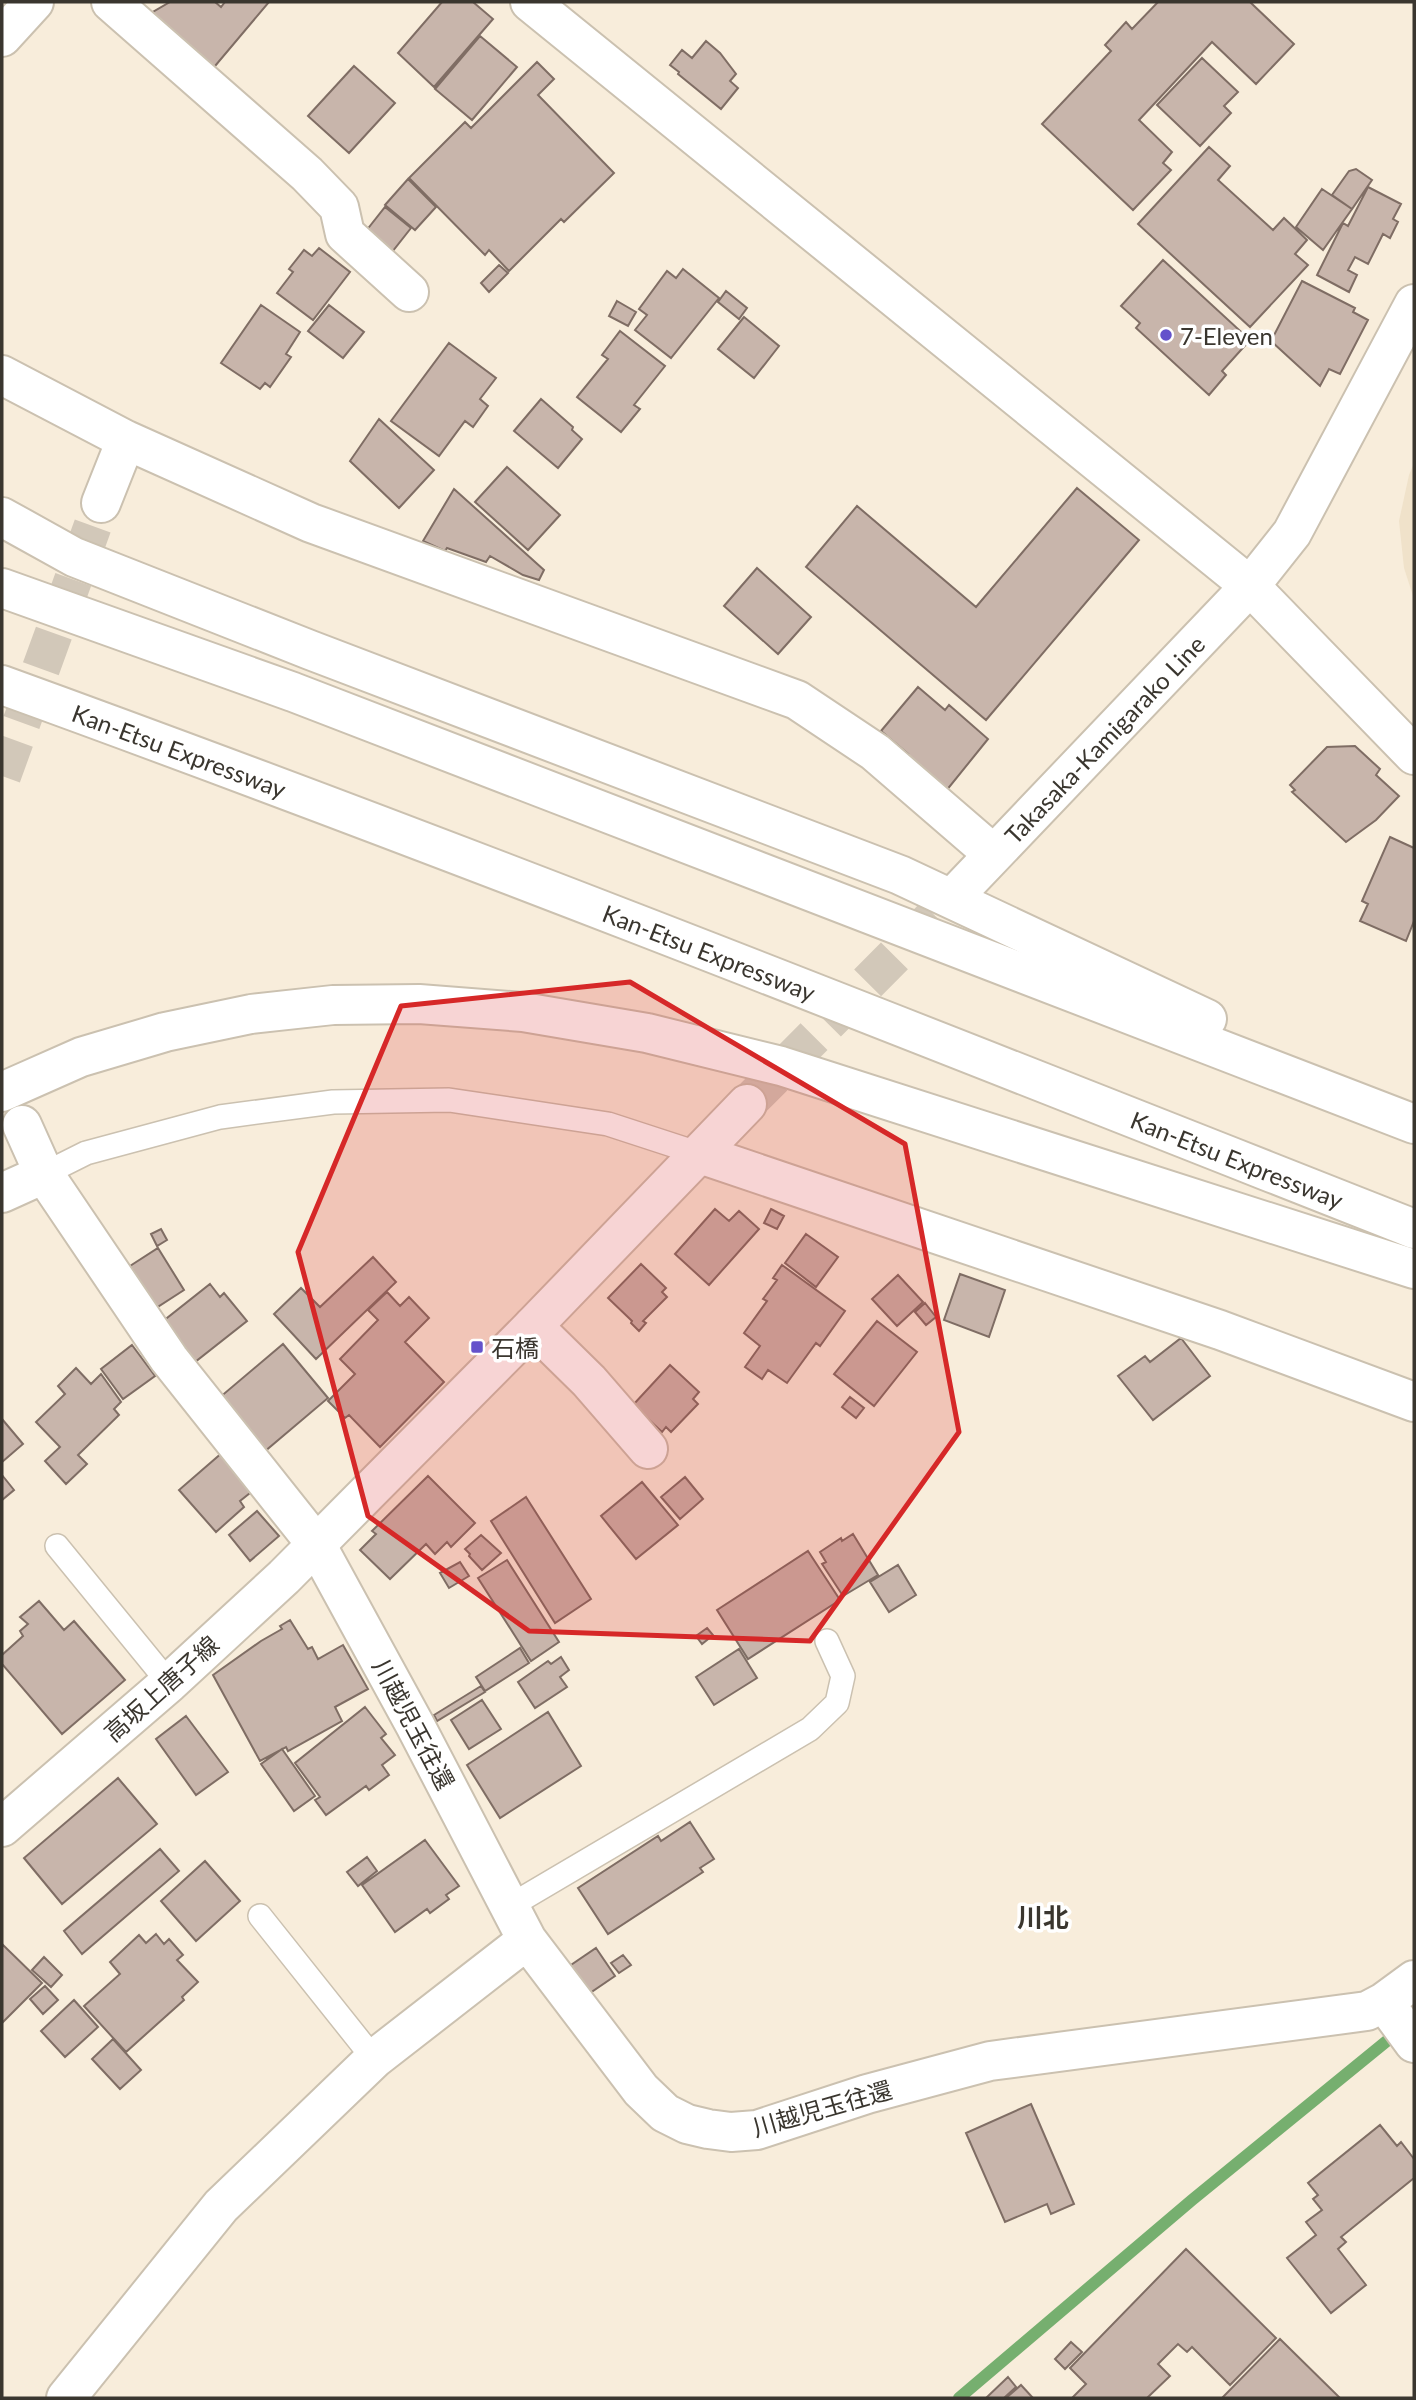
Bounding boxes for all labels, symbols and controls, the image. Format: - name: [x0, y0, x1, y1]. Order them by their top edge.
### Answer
- place label: 7-Eleven: [1180, 321, 1273, 350]
- marker: 7-Eleven: [1158, 327, 1174, 343]
- street label: Takasaka-Kamigarako Line: [998, 629, 1210, 849]
- street label: Kan-Etsu Expressway: [69, 697, 291, 803]
- street label: Kan-Etsu Expressway: [599, 898, 820, 1007]
- street label: Kan-Etsu Expressway: [1127, 1104, 1348, 1214]
- place label: 石橋: [491, 1333, 539, 1362]
- marker: 石橋: [469, 1339, 485, 1355]
- street label: 高坂上唐子線: [98, 1629, 224, 1747]
- street label: 川越児玉往還: [367, 1654, 461, 1794]
- district label: 川北: [1017, 1901, 1069, 1933]
- street label: 川越児玉往還: [749, 2074, 895, 2142]

